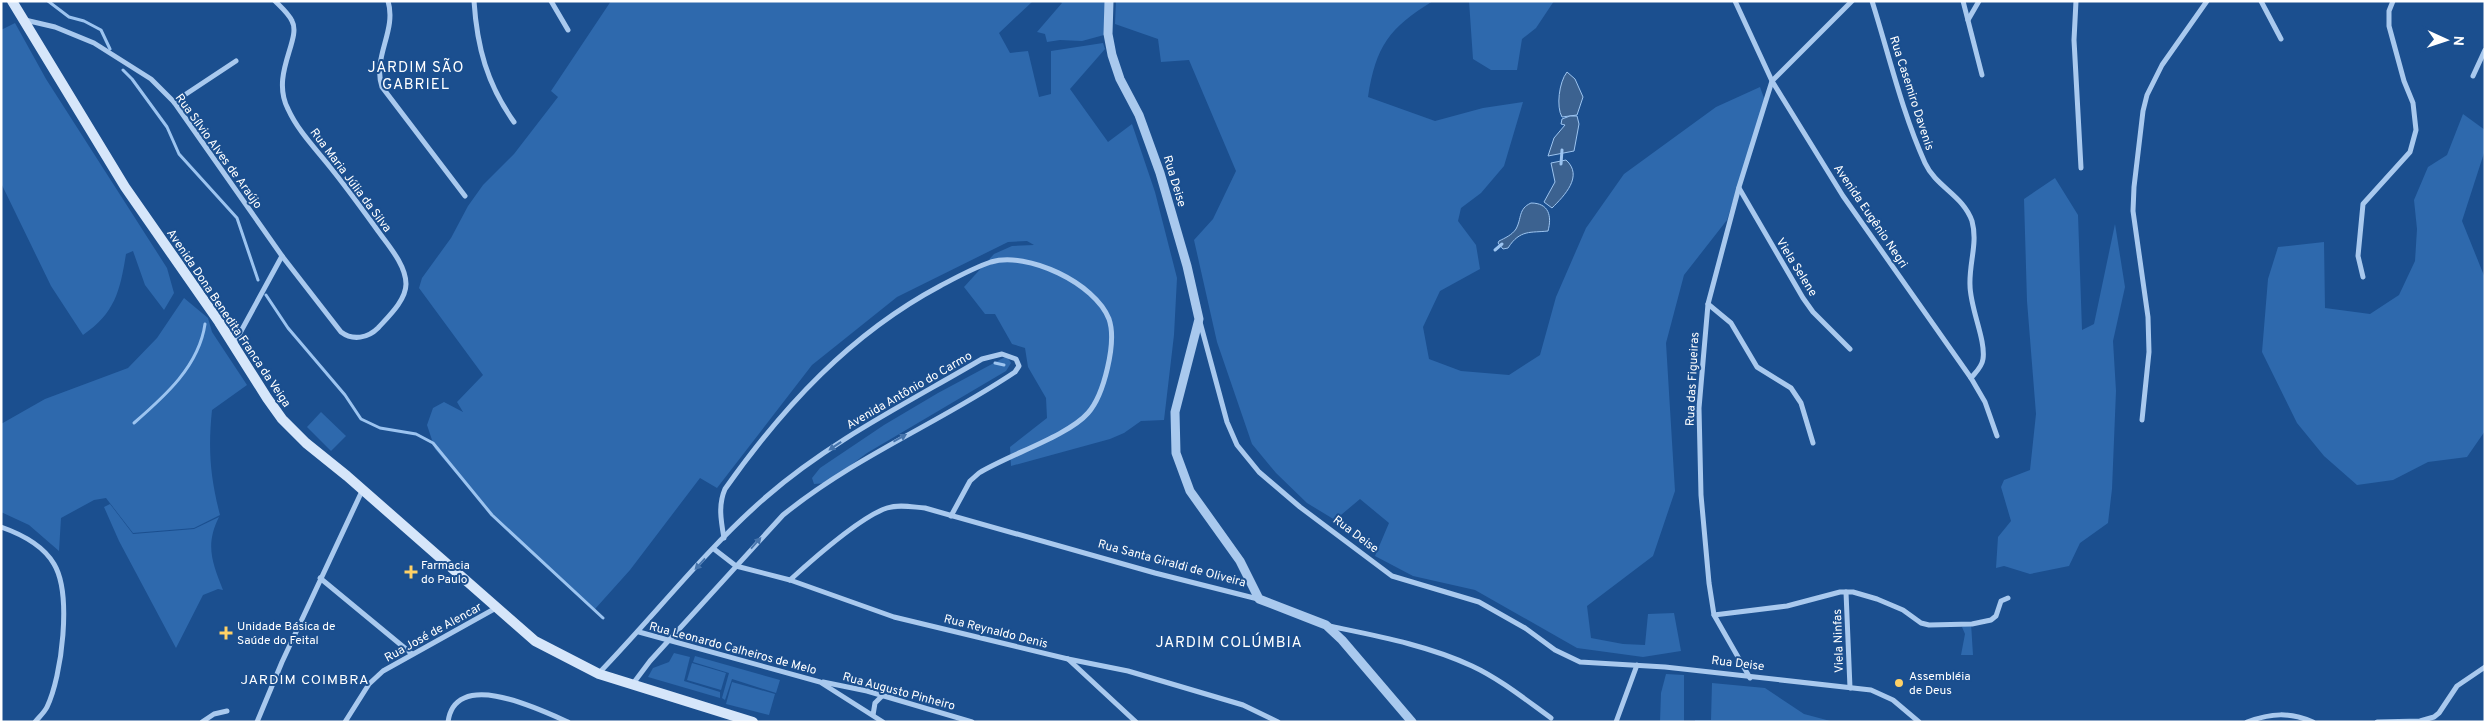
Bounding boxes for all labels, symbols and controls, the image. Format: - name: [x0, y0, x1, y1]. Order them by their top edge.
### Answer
- north arrow: [2421, 15, 2471, 65]
- street label: Rua Casemiro Davenis: [1885, 34, 1937, 153]
- text: N: [2449, 35, 2466, 46]
- district label: JARDIM SÃO GABRIEL: [368, 58, 464, 95]
- street label: Rua Sílvio Alves de Araújo: [171, 91, 266, 213]
- street label: Rua Maria Júlia da Silva: [306, 125, 395, 236]
- street label: Rua Deise: [1159, 153, 1189, 209]
- street label: Avenida Eugênio Negri: [1829, 161, 1911, 272]
- street label: Avenida Dona Benedita Franca da Veiga: [162, 226, 294, 411]
- street label: Viela Selene: [1772, 235, 1820, 300]
- street label: Rua das Figueiras: [1683, 331, 1703, 427]
- street label: Avenida Antônio do Carmo: [844, 348, 976, 434]
- one-way arrow: [894, 433, 907, 442]
- one-way arrow: [828, 441, 842, 451]
- street label: Rua Deise: [1329, 512, 1382, 557]
- street label: Rua Santa Giraldi de Oliveira: [1096, 536, 1248, 591]
- one-way arrow: [750, 538, 762, 550]
- one-way arrow: [694, 557, 706, 569]
- place label: Farmacia do Paulo: [421, 558, 470, 588]
- marker: Farmacia do Paulo: [405, 566, 417, 578]
- street label: Rua José de Alencar: [382, 599, 485, 666]
- street label: Viela Ninfas: [1830, 609, 1848, 673]
- street label: Rua Reynaldo Denis: [942, 611, 1049, 653]
- place label: Unidade Básica de Saúde do Feital: [237, 619, 335, 649]
- street label: Rua Leonardo Calheiros de Melo: [647, 619, 819, 679]
- marker: Unidade Básica de Saúde do Feital: [219, 626, 233, 640]
- district label: JARDIM COLÚMBIA: [1155, 632, 1303, 653]
- street label: Rua Deise: [1710, 653, 1765, 675]
- street label: Rua Augusto Pinheiro: [841, 669, 957, 715]
- place label: Assembléia de Deus: [1909, 669, 1971, 699]
- district label: JARDIM COIMBRA: [240, 672, 370, 689]
- marker: Assembléia de Deus: [1893, 677, 1905, 689]

